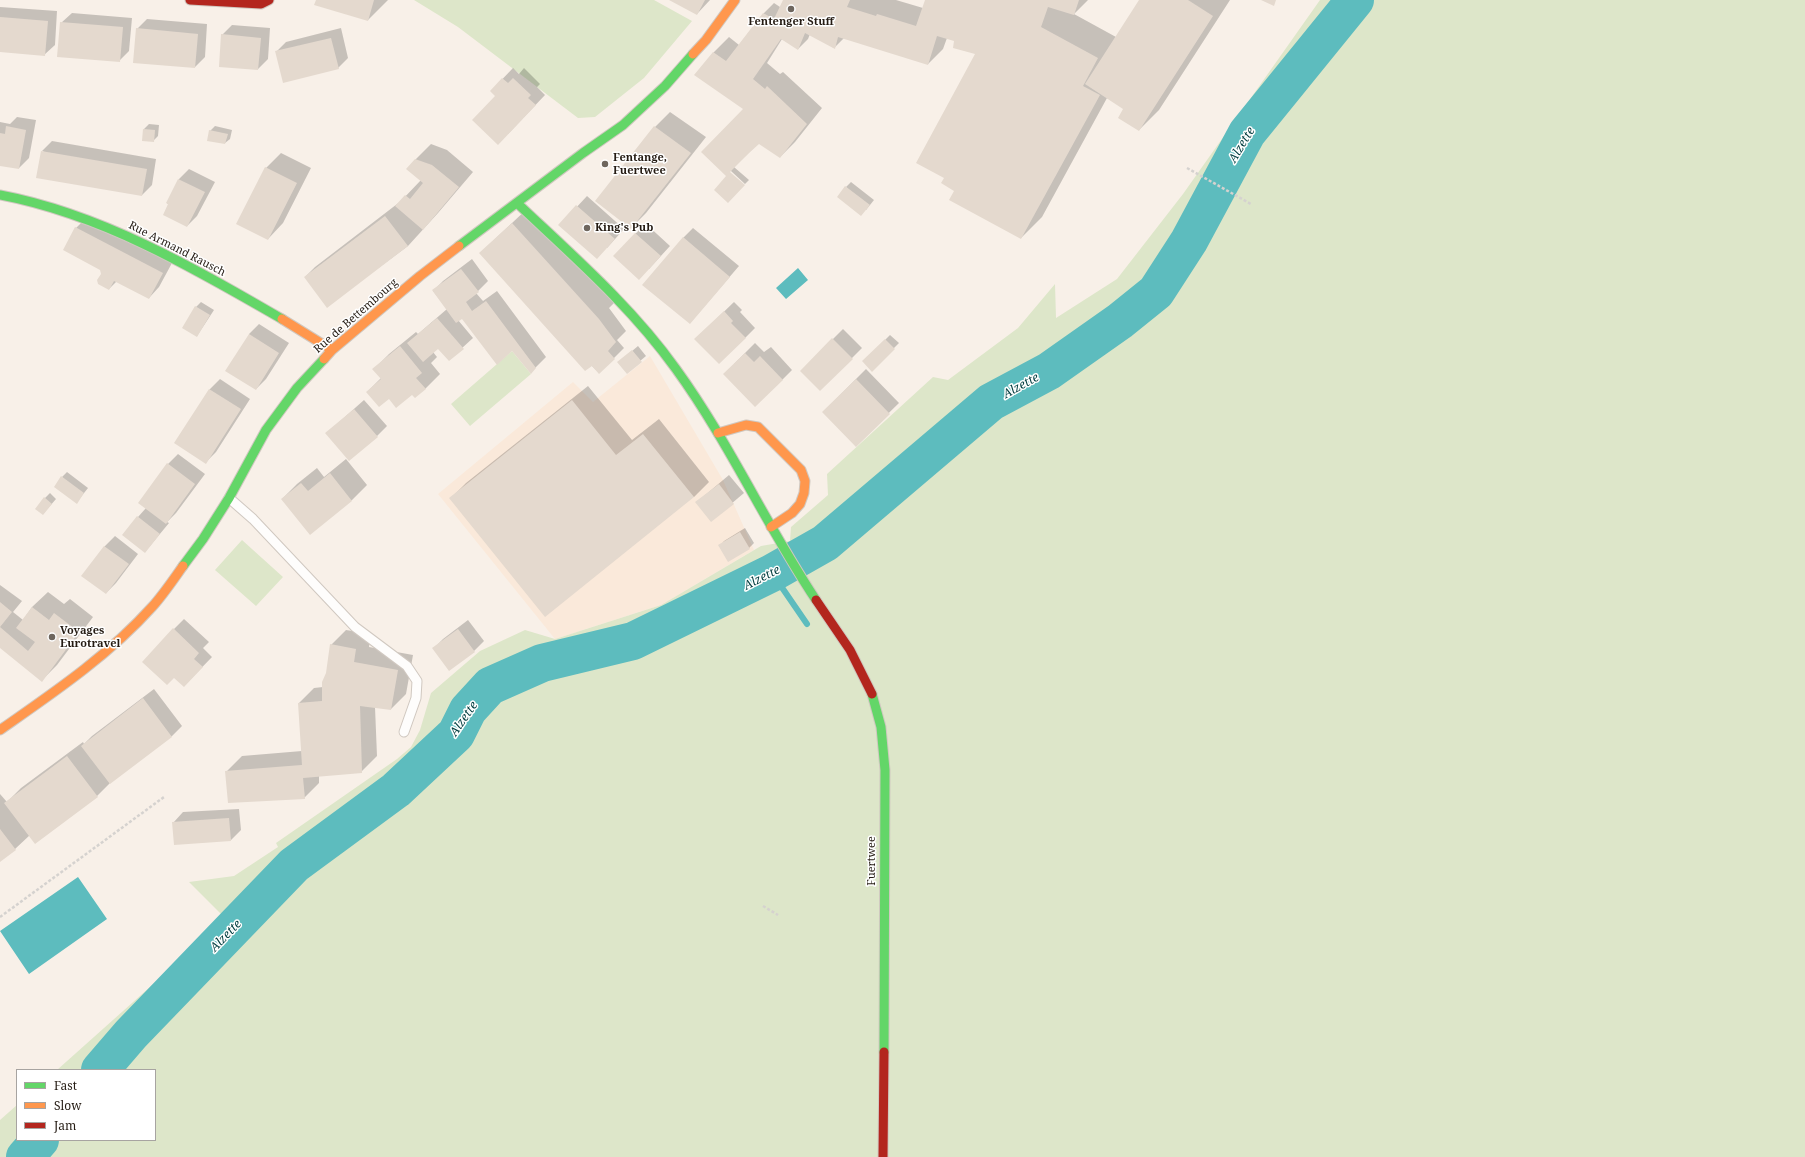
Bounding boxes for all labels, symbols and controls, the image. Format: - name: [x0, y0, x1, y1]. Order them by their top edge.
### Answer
- marker: Fentenger Stuff: [786, 4, 796, 14]
- place label: Fentenger Stuff: [748, 15, 834, 29]
- water label: Alzette: [1226, 125, 1258, 165]
- place label: Fentange, Fuertwee: [613, 151, 667, 177]
- marker: Fentange, Fuertwee: [600, 159, 610, 169]
- street label: Rue Armand Rausch: [126, 219, 228, 279]
- place label: King's Pub: [595, 221, 653, 235]
- marker: King's Pub: [582, 223, 592, 233]
- street label: Rue de Bettembourg: [311, 276, 401, 356]
- water label: Alzette: [1000, 370, 1042, 402]
- water label: Alzette: [741, 563, 783, 593]
- place label: Voyages Eurotravel: [60, 624, 120, 650]
- marker: Voyages Eurotravel: [47, 632, 57, 642]
- water label: Alzette: [447, 699, 481, 739]
- street label: Fuertwee: [865, 836, 879, 886]
- water label: Alzette: [207, 917, 245, 955]
- legend: [16, 1069, 156, 1141]
- text: Fast: [54, 1077, 77, 1094]
- text: Slow: [54, 1097, 82, 1114]
- text: Jam: [54, 1117, 76, 1134]

